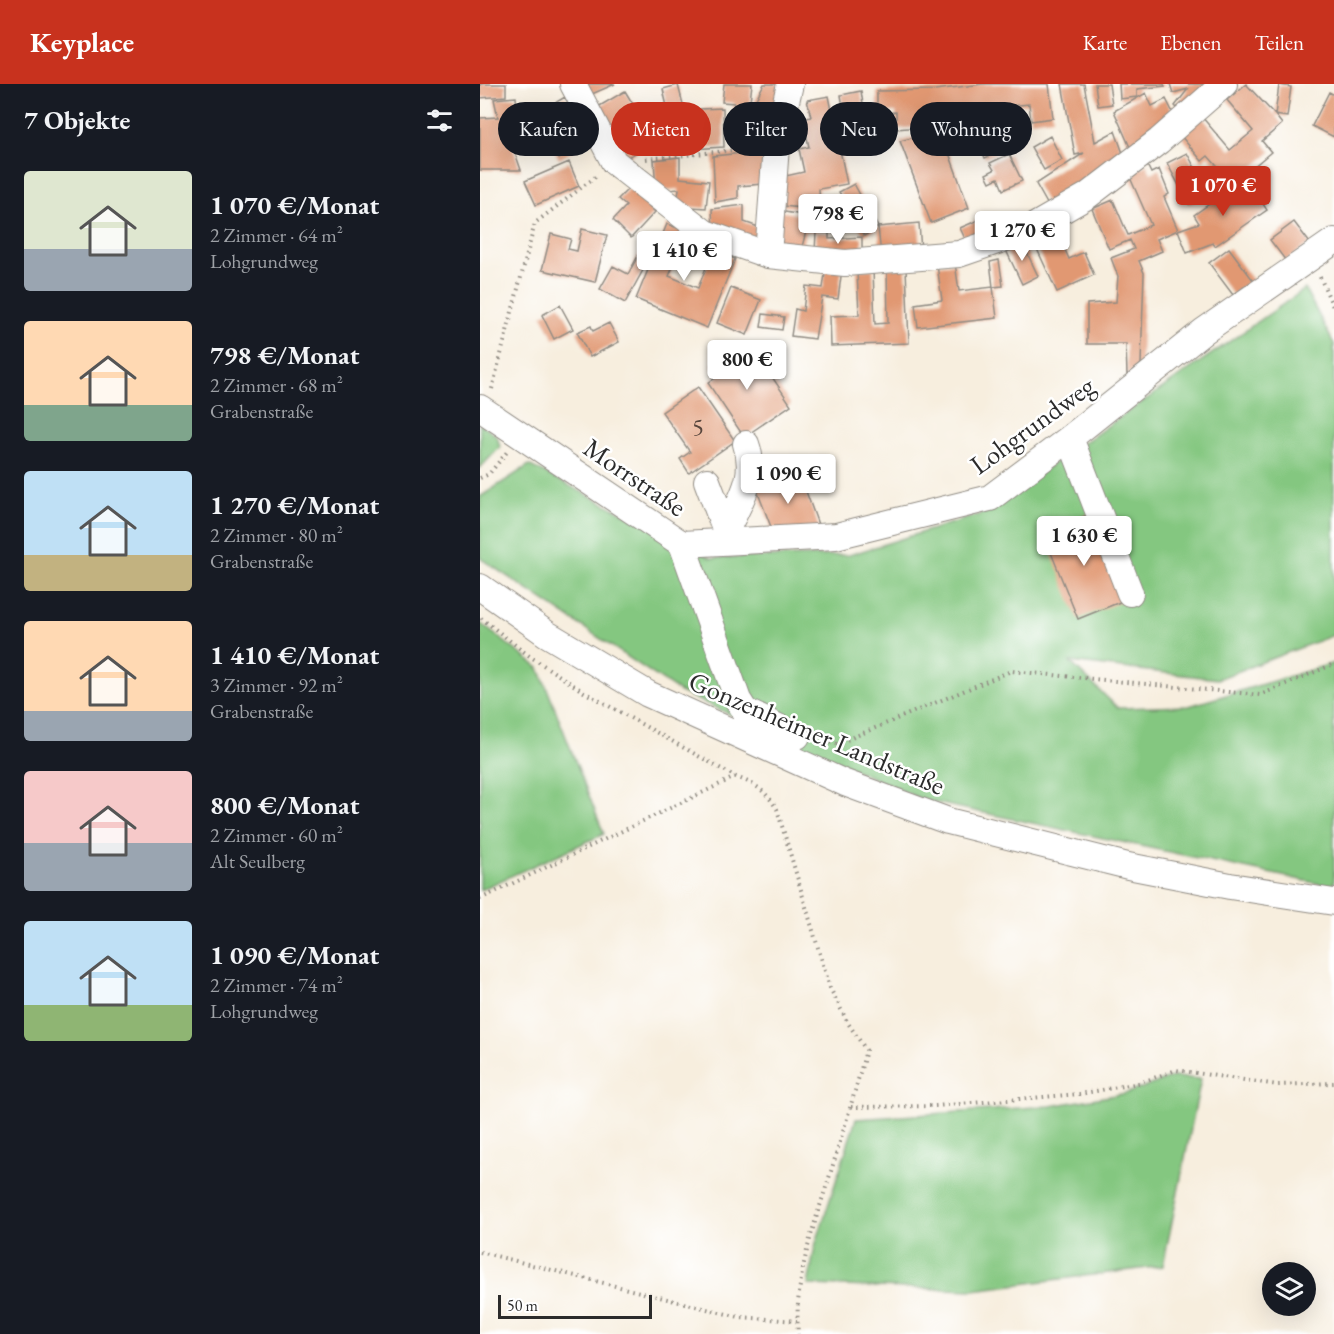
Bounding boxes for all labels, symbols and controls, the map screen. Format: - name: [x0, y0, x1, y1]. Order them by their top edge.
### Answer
- text: Keyplace: [30, 24, 134, 60]
- text: Karte: [1083, 29, 1127, 56]
- text: Ebenen: [1160, 29, 1221, 56]
- text: Teilen: [1254, 29, 1304, 56]
- chip: Kaufen: [498, 102, 599, 156]
- chip: Mieten: [611, 102, 711, 156]
- chip: Filter: [723, 102, 808, 156]
- chip: Neu: [820, 102, 898, 156]
- chip: Wohnung: [910, 102, 1032, 156]
- text: 7 Objekte: [24, 103, 130, 137]
- icon: filters: [423, 104, 456, 137]
- pin: 1 070 €: [1168, 166, 1278, 217]
- text: 1 070 €: [1190, 172, 1256, 198]
- text: 1 070 €/Monat: [210, 188, 379, 222]
- pin: 798 €: [796, 194, 880, 245]
- icon: home: [72, 195, 144, 267]
- text: 798 €: [812, 200, 864, 226]
- pin: 1 270 €: [967, 211, 1077, 262]
- text: 1 270 €: [989, 217, 1055, 243]
- text: 2 Zimmer · 64 m²: [210, 222, 343, 248]
- pin: 1 410 €: [629, 231, 739, 282]
- text: 1 410 €: [651, 237, 717, 263]
- text: Lohgrundweg: [210, 248, 318, 274]
- text: 798 €/Monat: [210, 338, 359, 372]
- pin: 800 €: [705, 340, 789, 391]
- icon: home: [72, 345, 144, 417]
- text: 800 €: [721, 346, 773, 372]
- street label: Lohgrundweg: [963, 368, 1101, 482]
- text: 2 Zimmer · 68 m²: [210, 372, 343, 398]
- text: Grabenstraße: [210, 398, 313, 424]
- house number: 5: [692, 411, 704, 442]
- street label: Morrstraße: [577, 430, 693, 524]
- pin: 1 090 €: [733, 454, 843, 505]
- text: 1 090 €: [755, 460, 821, 486]
- text: 1 270 €/Monat: [210, 488, 379, 522]
- icon: home: [72, 495, 144, 567]
- pin: 1 630 €: [1029, 516, 1139, 567]
- text: 2 Zimmer · 80 m²: [210, 522, 343, 548]
- text: 1 630 €: [1051, 522, 1117, 548]
- text: Grabenstraße: [210, 548, 313, 574]
- text: 1 410 €/Monat: [210, 638, 379, 672]
- icon: home: [72, 645, 144, 717]
- street label: Gonzenheimer Landstraße: [684, 663, 950, 803]
- text: 3 Zimmer · 92 m²: [210, 672, 343, 698]
- text: Grabenstraße: [210, 698, 313, 724]
- text: 800 €/Monat: [210, 788, 359, 822]
- icon: home: [72, 795, 144, 867]
- text: 2 Zimmer · 60 m²: [210, 822, 343, 848]
- text: Alt Seulberg: [210, 848, 305, 874]
- text: 1 090 €/Monat: [210, 938, 379, 972]
- icon: home: [72, 945, 144, 1017]
- text: 2 Zimmer · 74 m²: [210, 972, 343, 998]
- text: Lohgrundweg: [210, 998, 318, 1024]
- map controls: [1262, 1262, 1316, 1316]
- button: layers: [1262, 1262, 1316, 1316]
- scale bar: [498, 1292, 652, 1320]
- text: 50 m: [507, 1295, 538, 1316]

